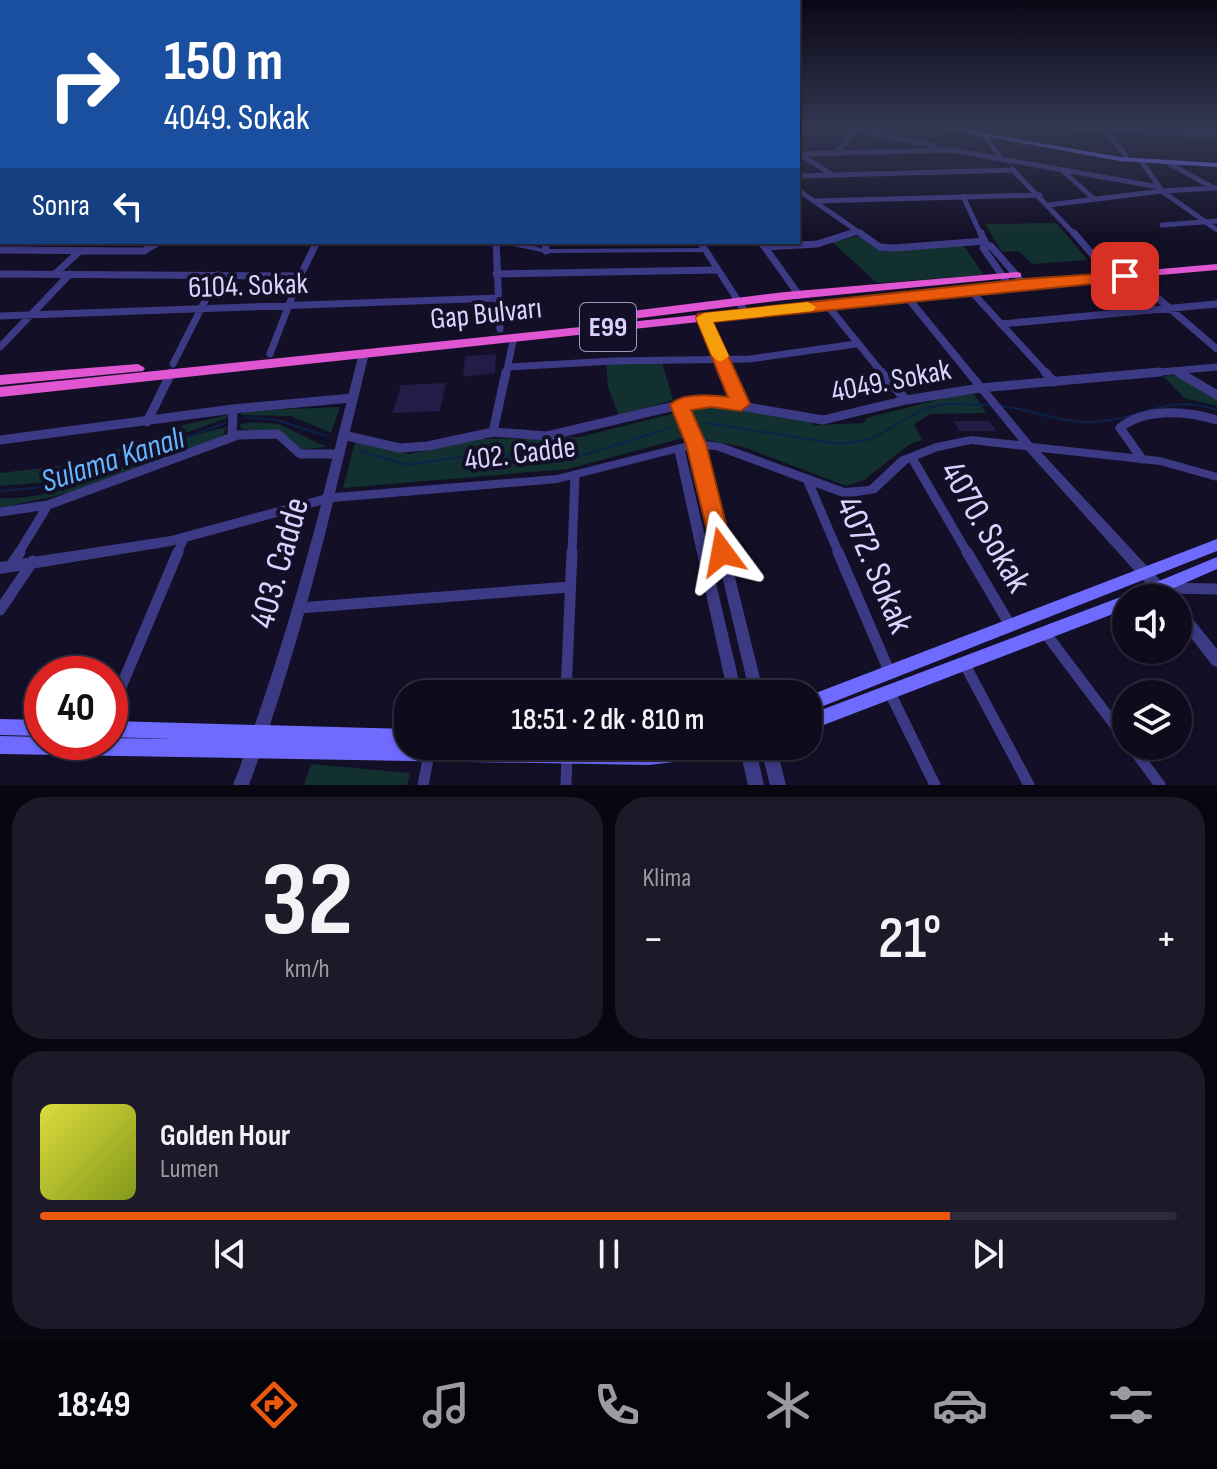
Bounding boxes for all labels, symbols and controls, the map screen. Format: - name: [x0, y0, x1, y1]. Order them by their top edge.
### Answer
- text: 150 m: [164, 29, 283, 96]
- icon: right: [32, 32, 136, 136]
- text: 4049. Sokak: [164, 97, 310, 140]
- icon: left: [106, 184, 150, 228]
- text: Sonra: [32, 188, 90, 224]
- pin: [1091, 242, 1159, 310]
- icon: arrive: [1103, 254, 1147, 298]
- street label: 6104. Sokak: [188, 266, 309, 306]
- street label: Gap Bulvarı: [428, 290, 544, 338]
- road number: E99: [580, 303, 636, 351]
- street label: 4049. Sokak: [828, 352, 954, 410]
- water label: Sulama Kanalı: [37, 419, 190, 501]
- street label: 402. Cadde: [463, 429, 577, 479]
- street label: 4070. Sokak: [930, 454, 1040, 601]
- street label: 4072. Sokak: [826, 490, 922, 640]
- street label: 403. Cadde: [241, 493, 319, 633]
- position arrow: [680, 510, 764, 594]
- map controls: [1112, 584, 1192, 760]
- button: sound: [1112, 584, 1192, 664]
- speed limit sign: 40: [24, 656, 128, 760]
- button: layers: [1112, 680, 1192, 760]
- text: 18:51 · 2 dk · 810 m: [512, 702, 705, 738]
- text: 32: [261, 839, 353, 964]
- text: Klima: [643, 863, 691, 894]
- text: 21°: [878, 903, 941, 975]
- text: −: [643, 913, 664, 966]
- text: +: [1155, 913, 1177, 966]
- text: km/h: [285, 954, 330, 985]
- text: Golden Hour: [160, 1118, 290, 1154]
- text: Lumen: [160, 1154, 219, 1185]
- icon: previous: [208, 1232, 252, 1276]
- icon: pause: [587, 1232, 631, 1276]
- icon: next: [966, 1232, 1010, 1276]
- icon: directions: [246, 1377, 302, 1433]
- icon: music: [418, 1377, 474, 1433]
- icon: phone: [589, 1377, 645, 1433]
- icon: climate: [760, 1377, 816, 1433]
- icon: car: [932, 1377, 988, 1433]
- icon: filters: [1103, 1377, 1159, 1433]
- text: 18:49: [58, 1384, 131, 1427]

